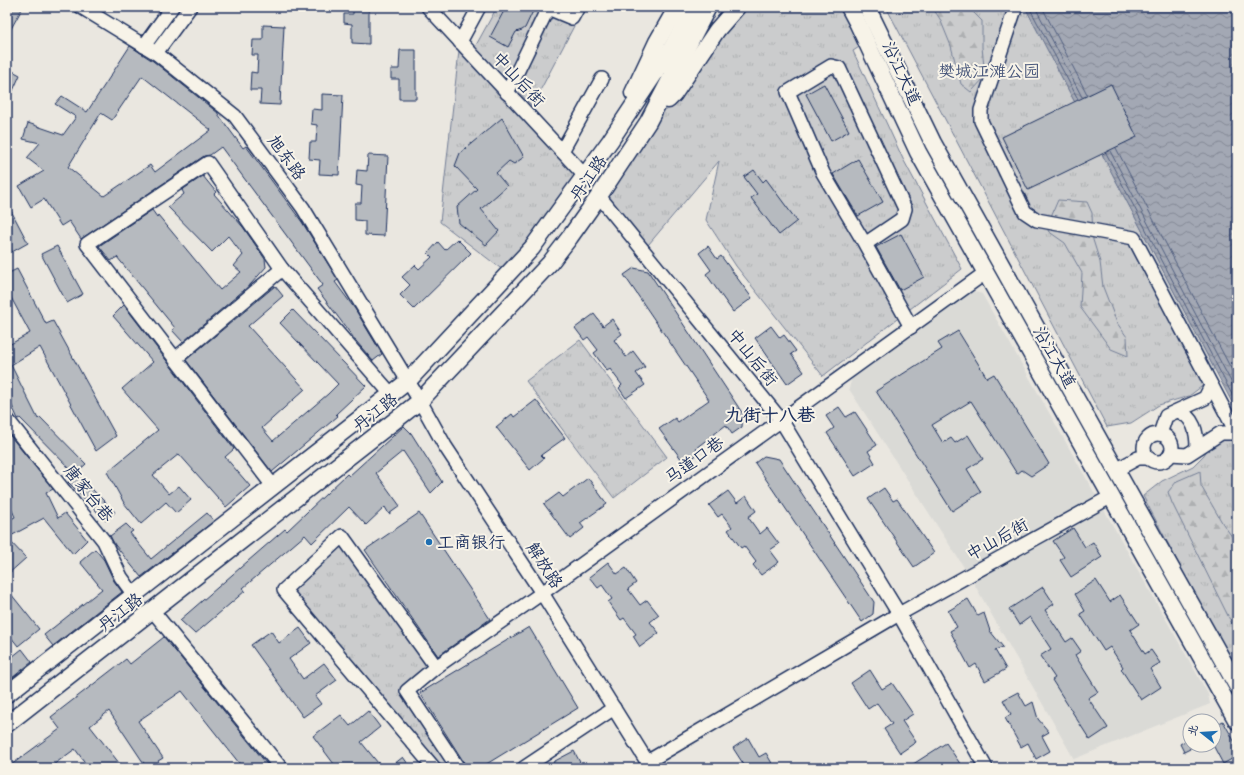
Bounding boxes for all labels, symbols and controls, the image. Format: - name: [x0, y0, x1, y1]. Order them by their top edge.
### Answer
- street label: 沿江大道: [879, 38, 925, 108]
- street label: 中山后街: [488, 47, 550, 111]
- park label: 樊城江滩公园: [938, 61, 1040, 81]
- street label: 旭东路: [264, 130, 310, 184]
- street label: 丹江路: [565, 151, 611, 205]
- street label: 沿江大道: [1029, 323, 1081, 391]
- street label: 中山后街: [724, 324, 782, 390]
- street label: 丹江路: [349, 388, 401, 436]
- district label: 九街十八巷: [725, 404, 816, 426]
- street label: 马道口巷: [661, 431, 728, 488]
- street label: 唐家台巷: [60, 460, 119, 526]
- street label: 中山后街: [962, 514, 1032, 564]
- place label: 工商银行: [437, 532, 505, 552]
- marker: 工商银行: [424, 537, 434, 547]
- street label: 解放路: [523, 538, 567, 592]
- street label: 丹江路: [94, 588, 146, 636]
- north arrow: [1182, 713, 1222, 753]
- text: 北: [1185, 723, 1201, 737]

